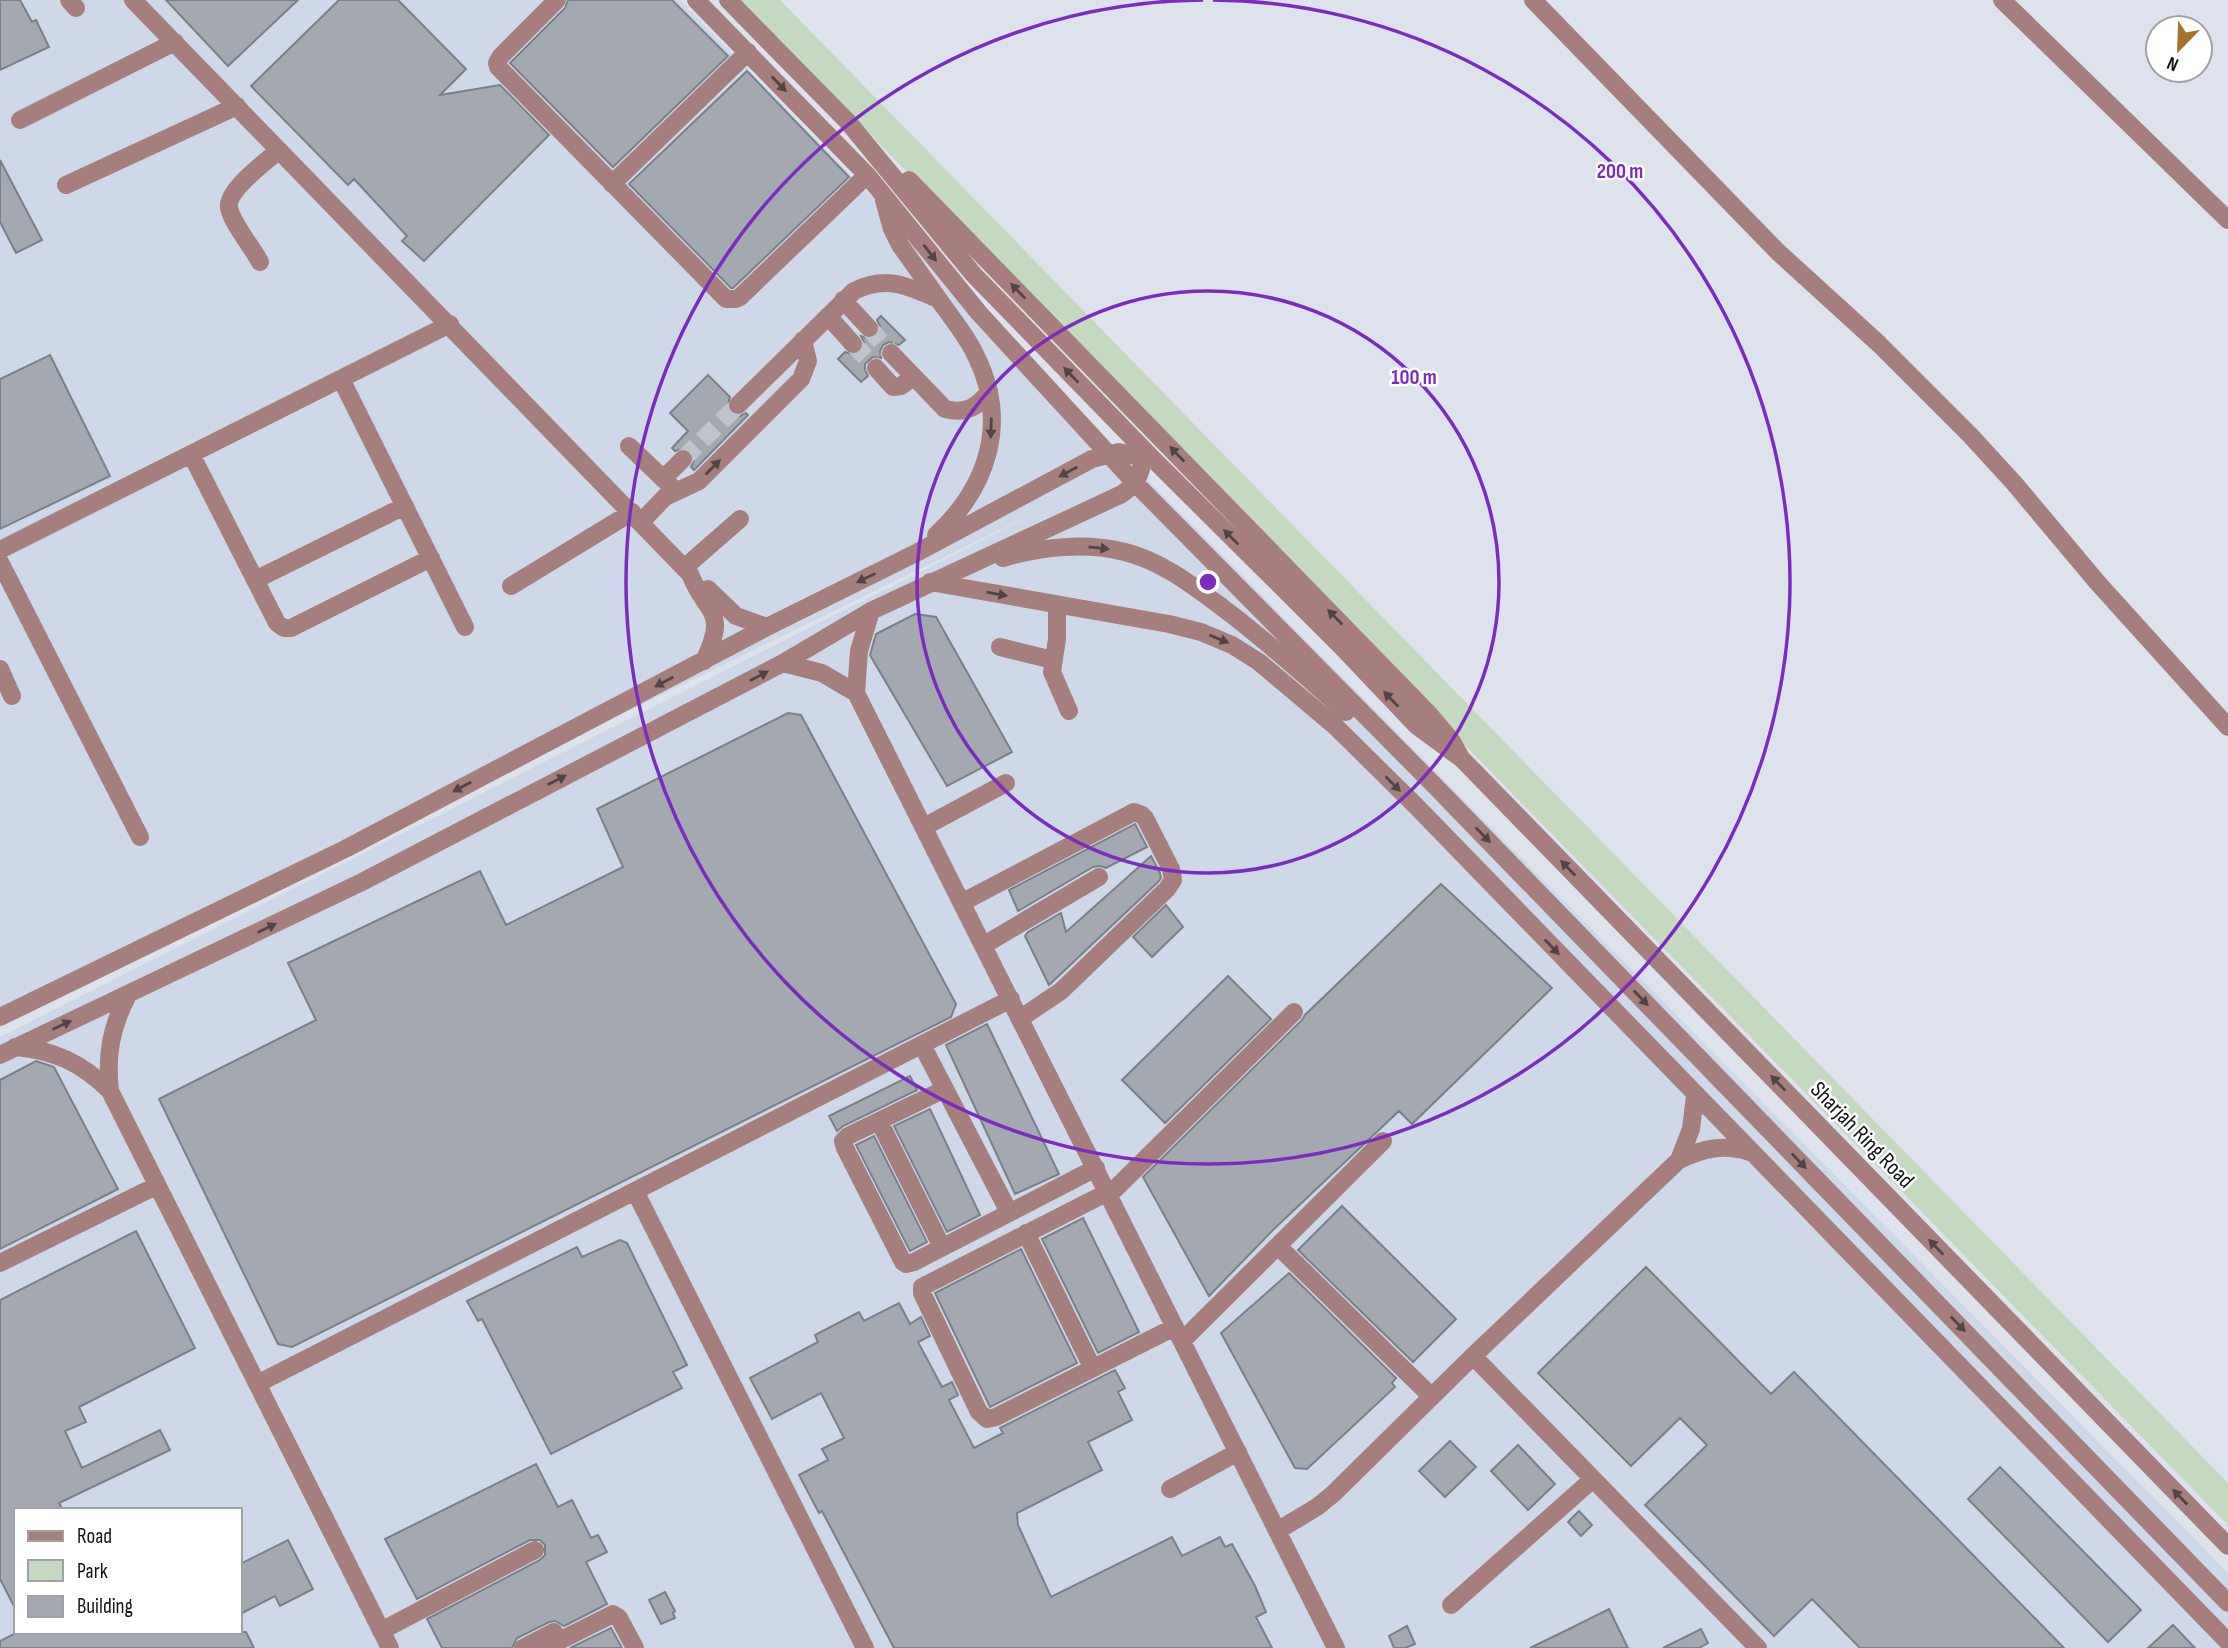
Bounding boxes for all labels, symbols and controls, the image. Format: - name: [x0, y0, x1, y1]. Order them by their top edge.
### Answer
- north arrow: [2144, 14, 2214, 84]
- text: N: [2164, 51, 2182, 76]
- one-way arrow: [770, 75, 787, 92]
- text: 200 m: [1597, 159, 1643, 184]
- one-way arrow: [923, 243, 938, 261]
- one-way arrow: [1010, 283, 1026, 300]
- text: 100 m: [1391, 365, 1437, 390]
- one-way arrow: [1063, 367, 1080, 384]
- one-way arrow: [986, 417, 997, 439]
- one-way arrow: [1169, 446, 1185, 463]
- one-way arrow: [705, 458, 722, 475]
- one-way arrow: [1058, 466, 1077, 478]
- one-way arrow: [1223, 529, 1240, 546]
- one-way arrow: [1088, 543, 1110, 554]
- centre of rings: [1196, 570, 1220, 594]
- one-way arrow: [856, 572, 876, 583]
- one-way arrow: [986, 589, 1008, 600]
- one-way arrow: [1328, 609, 1344, 626]
- one-way arrow: [1209, 634, 1230, 645]
- one-way arrow: [749, 670, 769, 681]
- one-way arrow: [654, 676, 674, 687]
- one-way arrow: [1384, 691, 1400, 708]
- one-way arrow: [547, 775, 567, 786]
- one-way arrow: [1385, 775, 1401, 792]
- one-way arrow: [452, 781, 472, 793]
- one-way arrow: [1474, 826, 1490, 843]
- one-way arrow: [1559, 859, 1576, 876]
- one-way arrow: [257, 923, 277, 934]
- one-way arrow: [1543, 938, 1559, 955]
- one-way arrow: [1633, 990, 1649, 1006]
- one-way arrow: [52, 1020, 72, 1031]
- one-way arrow: [1769, 1075, 1786, 1092]
- street label: Sharjah Ring Road: [1804, 1076, 1920, 1194]
- one-way arrow: [1791, 1152, 1807, 1169]
- one-way arrow: [1928, 1238, 1945, 1255]
- one-way arrow: [1949, 1316, 1966, 1332]
- one-way arrow: [2172, 1489, 2189, 1506]
- legend: [14, 1508, 242, 1634]
- text: Road: [77, 1524, 112, 1549]
- text: Park: [77, 1559, 108, 1584]
- text: Building: [77, 1594, 133, 1619]

